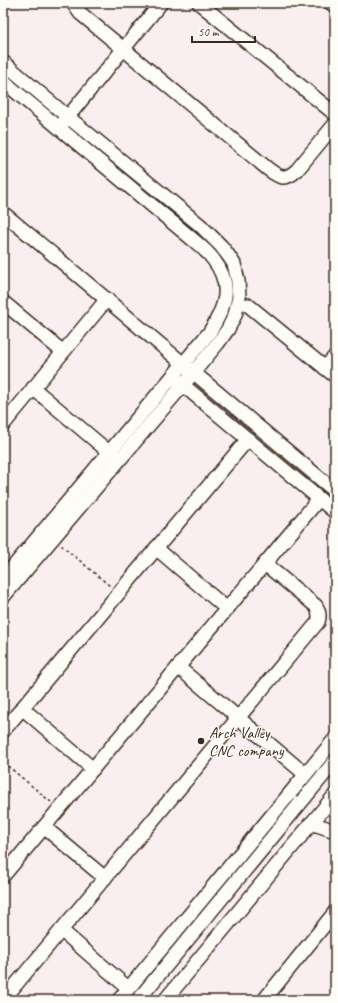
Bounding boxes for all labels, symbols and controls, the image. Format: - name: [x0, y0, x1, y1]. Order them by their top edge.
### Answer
- scale bar: [192, 18, 255, 44]
- text: 50 m: [198, 24, 220, 40]
- place label: Arch Valley CNC company: [209, 723, 285, 761]
- marker: Arch Valley CNC company: [196, 736, 206, 746]

